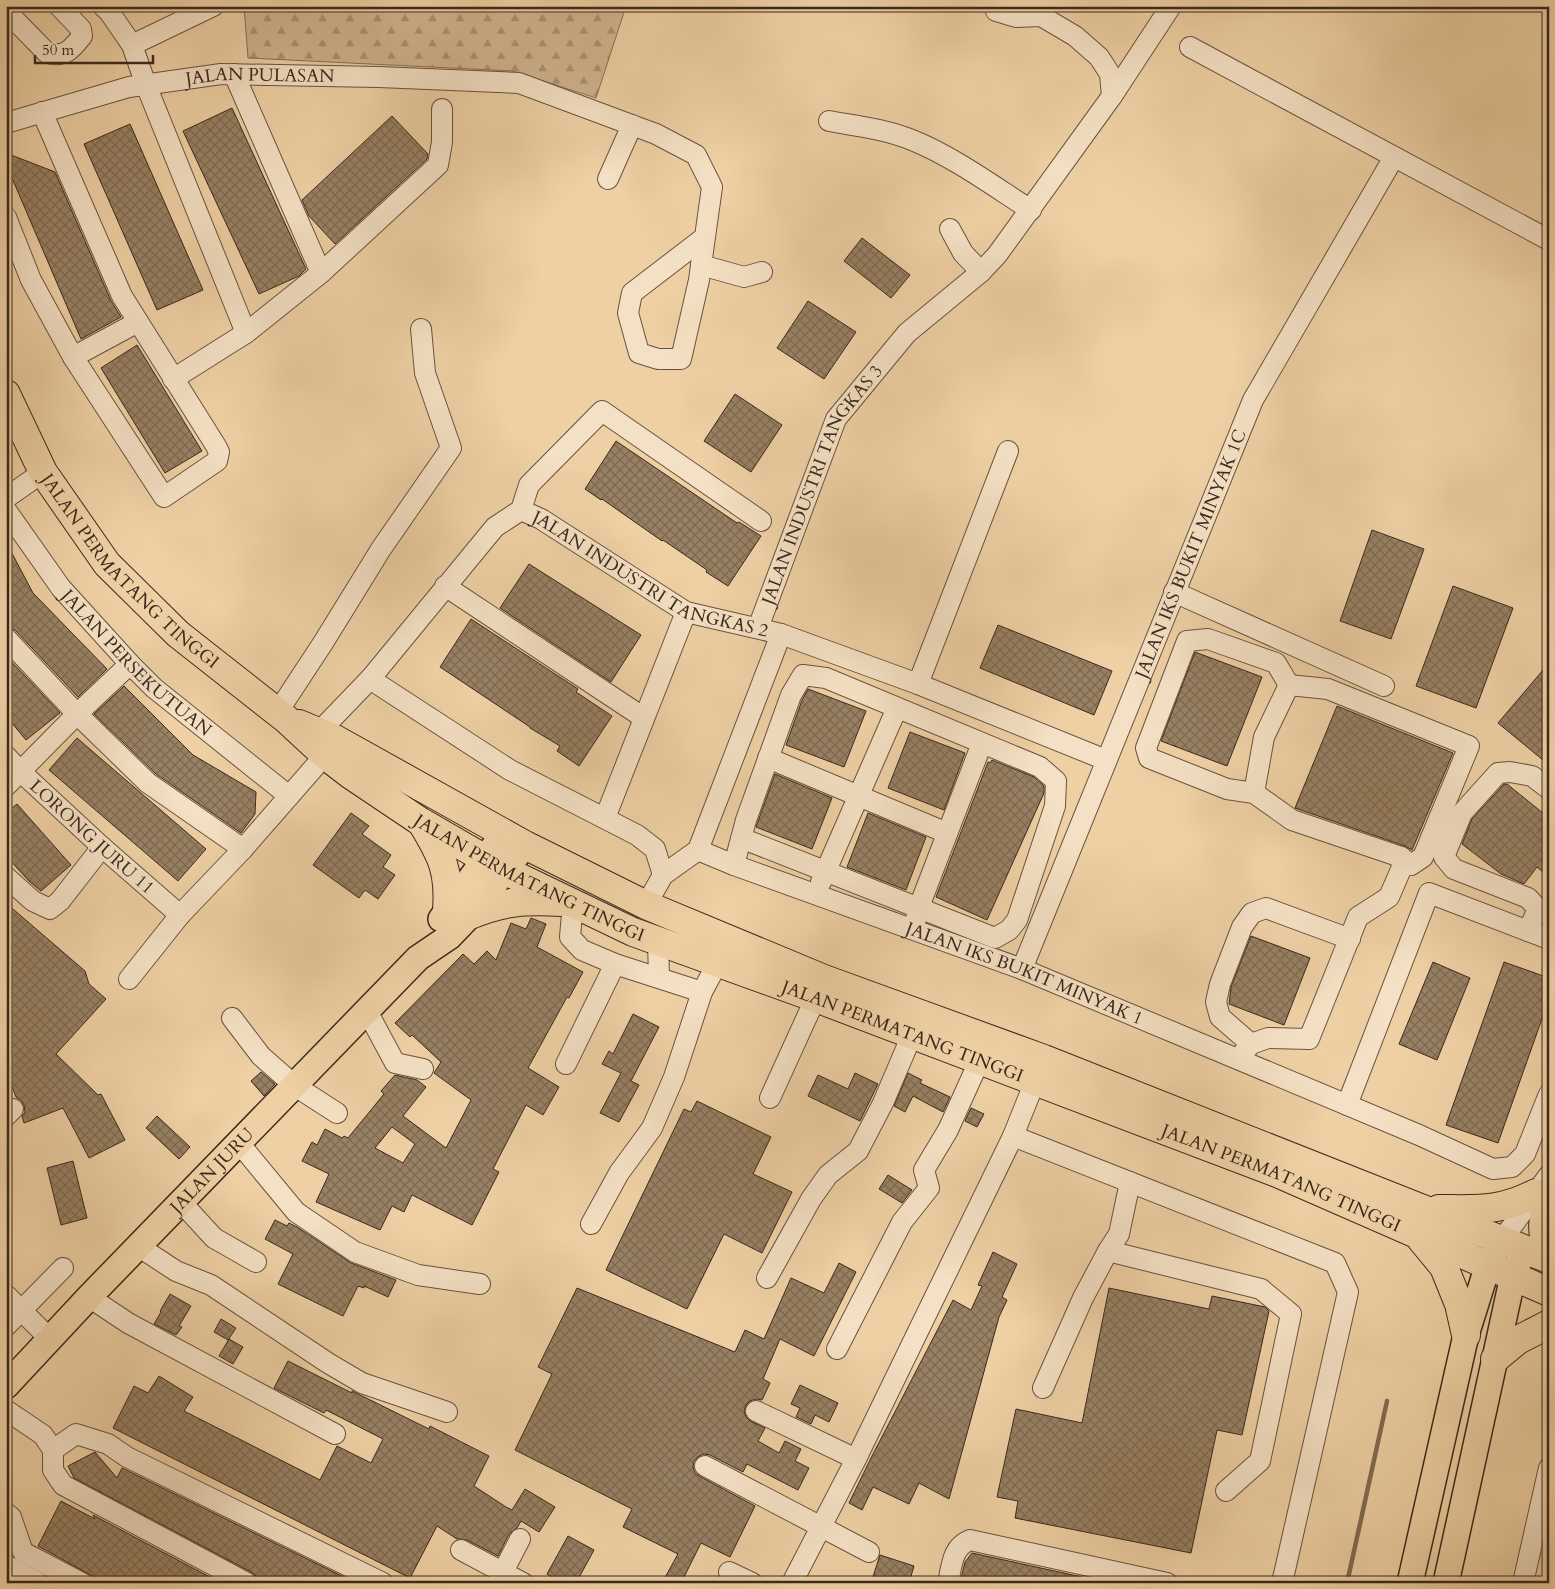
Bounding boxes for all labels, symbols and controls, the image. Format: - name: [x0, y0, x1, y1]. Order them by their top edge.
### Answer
- scale bar: [35, 32, 152, 64]
- text: 50 m: [42, 40, 74, 60]
- street label: JALAN PULASAN: [181, 62, 335, 92]
- street label: JALAN INDUSTRI TANGKAS 3: [755, 360, 889, 611]
- street label: JALAN IKS BUKIT MINYAK 1C: [1128, 426, 1253, 685]
- street label: JALAN PERMATANG TINGGI: [33, 466, 224, 675]
- street label: JALAN INDUSTRI TANGKAS 2: [526, 504, 771, 644]
- street label: JALAN PERSEKUTUAN: [53, 582, 217, 743]
- street label: LORONG JURU 11: [24, 774, 159, 900]
- street label: JALAN PERMATANG TINGGI: [406, 807, 648, 948]
- street label: JALAN IKS BUKIT MINYAK 1: [899, 915, 1147, 1031]
- street label: JALAN PERMATANG TINGGI: [775, 974, 1027, 1089]
- street label: JALAN PERMATANG TINGGI: [1155, 1117, 1405, 1239]
- street label: JALAN JURU: [163, 1122, 260, 1221]

